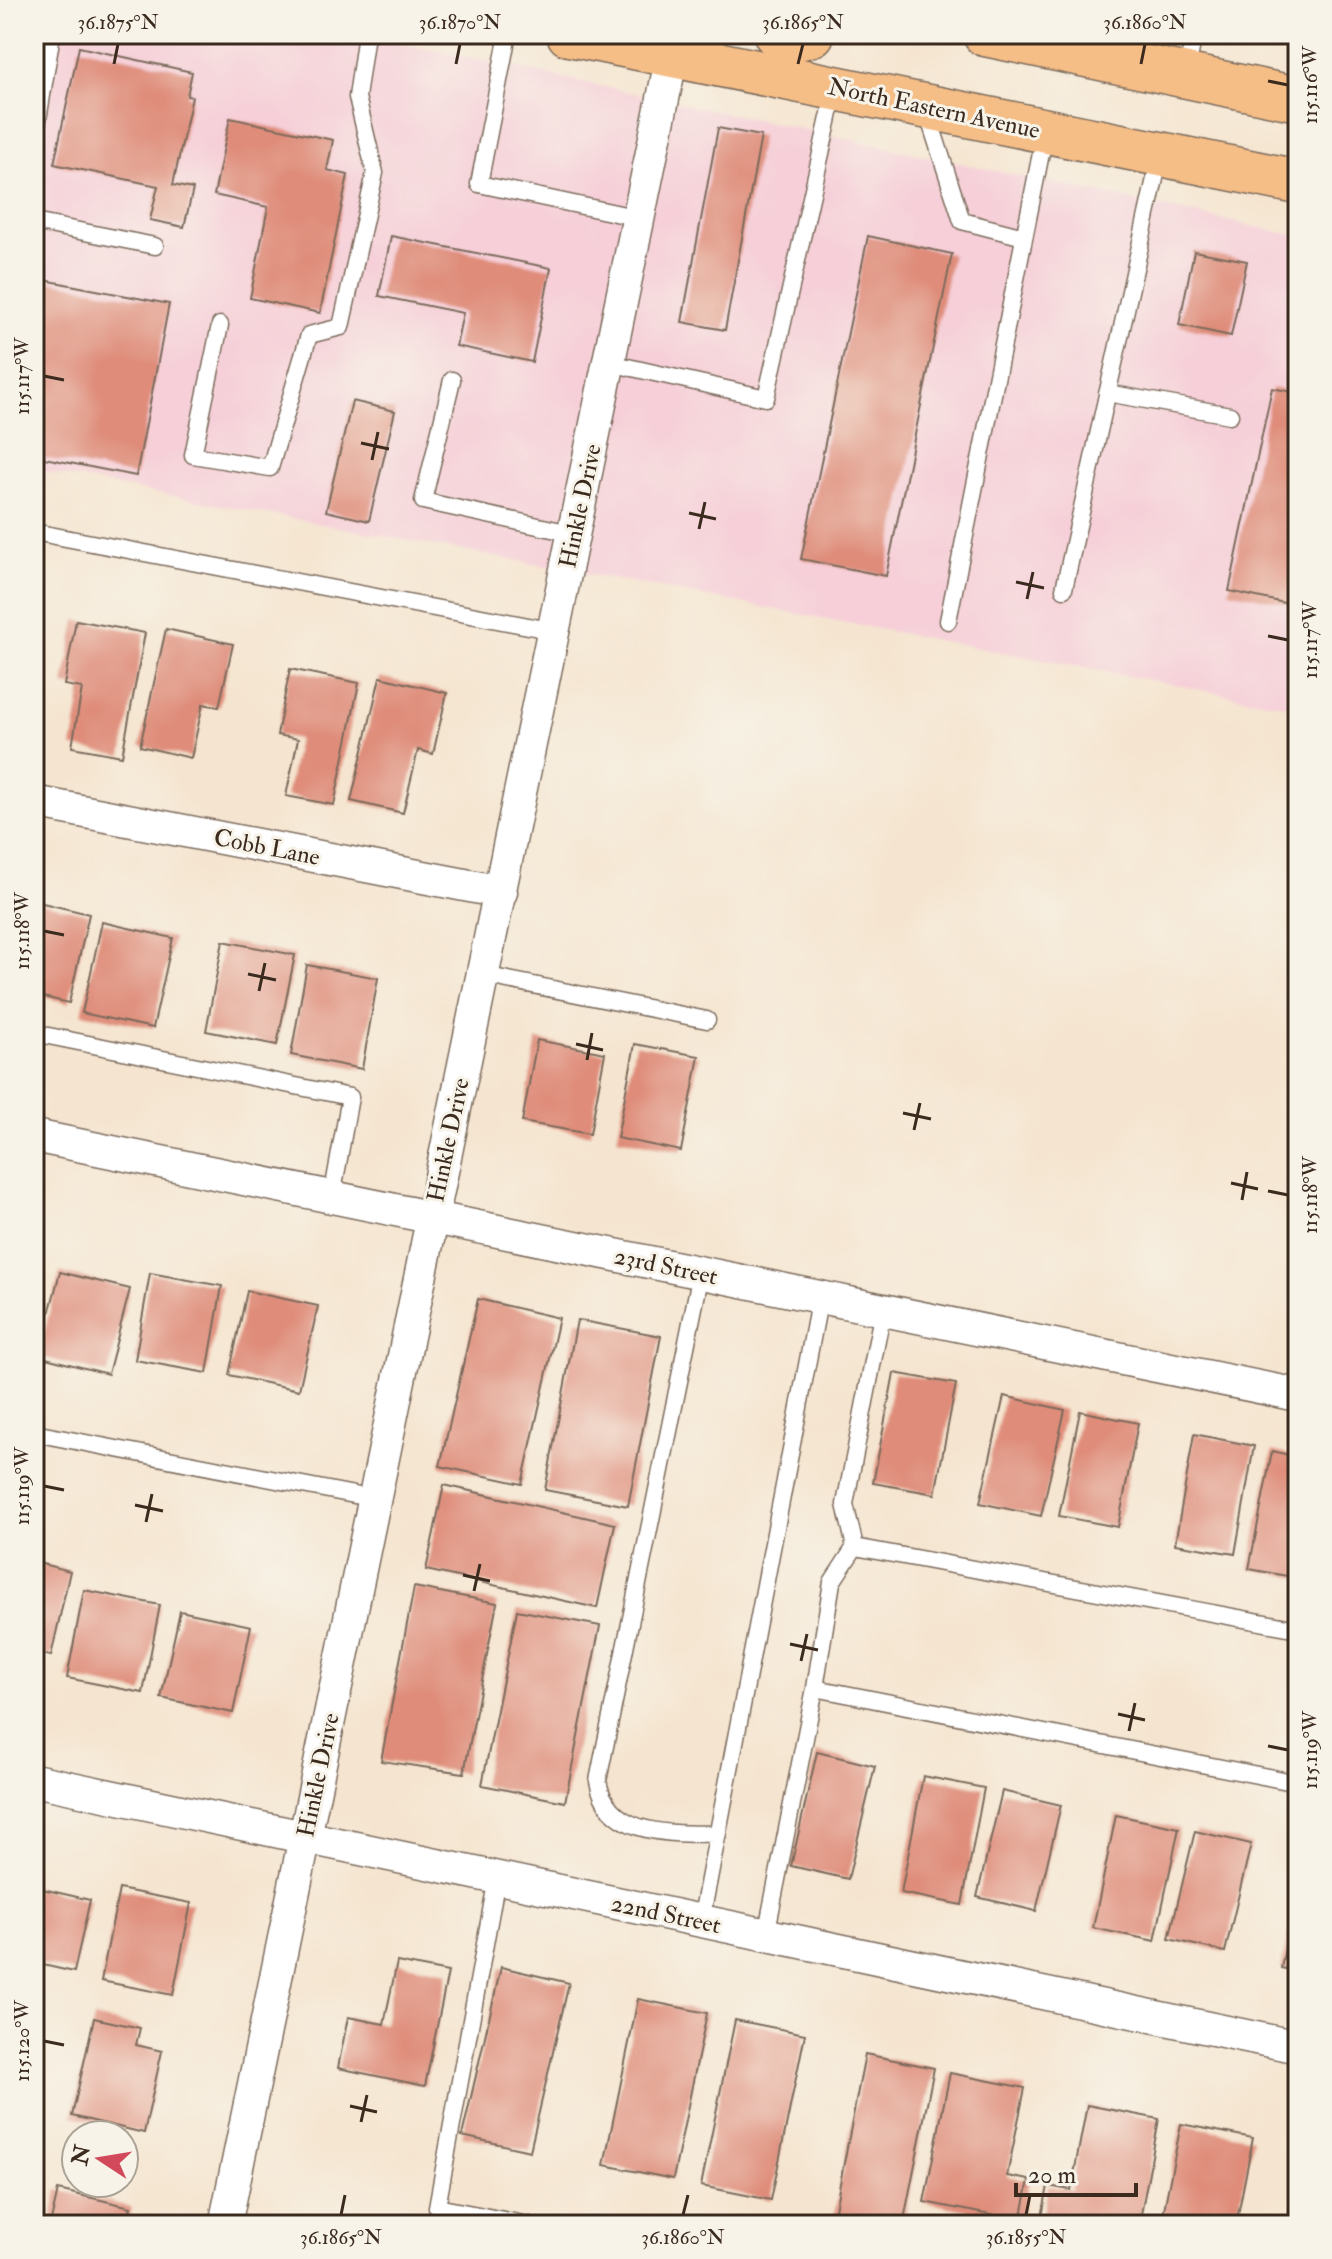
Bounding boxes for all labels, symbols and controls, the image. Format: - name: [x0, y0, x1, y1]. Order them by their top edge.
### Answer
- text: 36.1875°N: [77, 10, 159, 35]
- text: 36.1870°N: [419, 10, 501, 35]
- text: 36.1865°N: [762, 10, 844, 35]
- text: 36.1860°N: [1103, 10, 1187, 35]
- text: 115.116°W: [1298, 45, 1323, 124]
- street label: North Eastern Avenue: [825, 71, 1043, 146]
- text: 115.117°W: [10, 337, 35, 415]
- street label: Hinkle Drive: [552, 441, 609, 571]
- text: 115.117°W: [1298, 601, 1323, 679]
- street label: Cobb Lane: [211, 822, 323, 873]
- text: 115.118°W: [10, 892, 35, 970]
- street label: Hinkle Drive: [420, 1075, 477, 1205]
- text: 115.118°W: [1298, 1156, 1323, 1234]
- street label: 23rd Street: [611, 1240, 721, 1293]
- text: 115.119°W: [10, 1446, 35, 1525]
- street label: Hinkle Drive: [290, 1710, 347, 1840]
- text: 115.119°W: [1298, 1710, 1323, 1789]
- street label: 22nd Street: [608, 1888, 724, 1941]
- text: 115.120°W: [10, 2000, 35, 2082]
- north arrow: [60, 2119, 140, 2199]
- text: N: [65, 2142, 97, 2169]
- scale bar: [1016, 2147, 1136, 2197]
- text: 20 m: [1028, 2160, 1077, 2191]
- text: 36.1865°N: [300, 2225, 382, 2250]
- text: 36.1860°N: [641, 2225, 725, 2250]
- text: 36.1855°N: [986, 2225, 1066, 2250]

